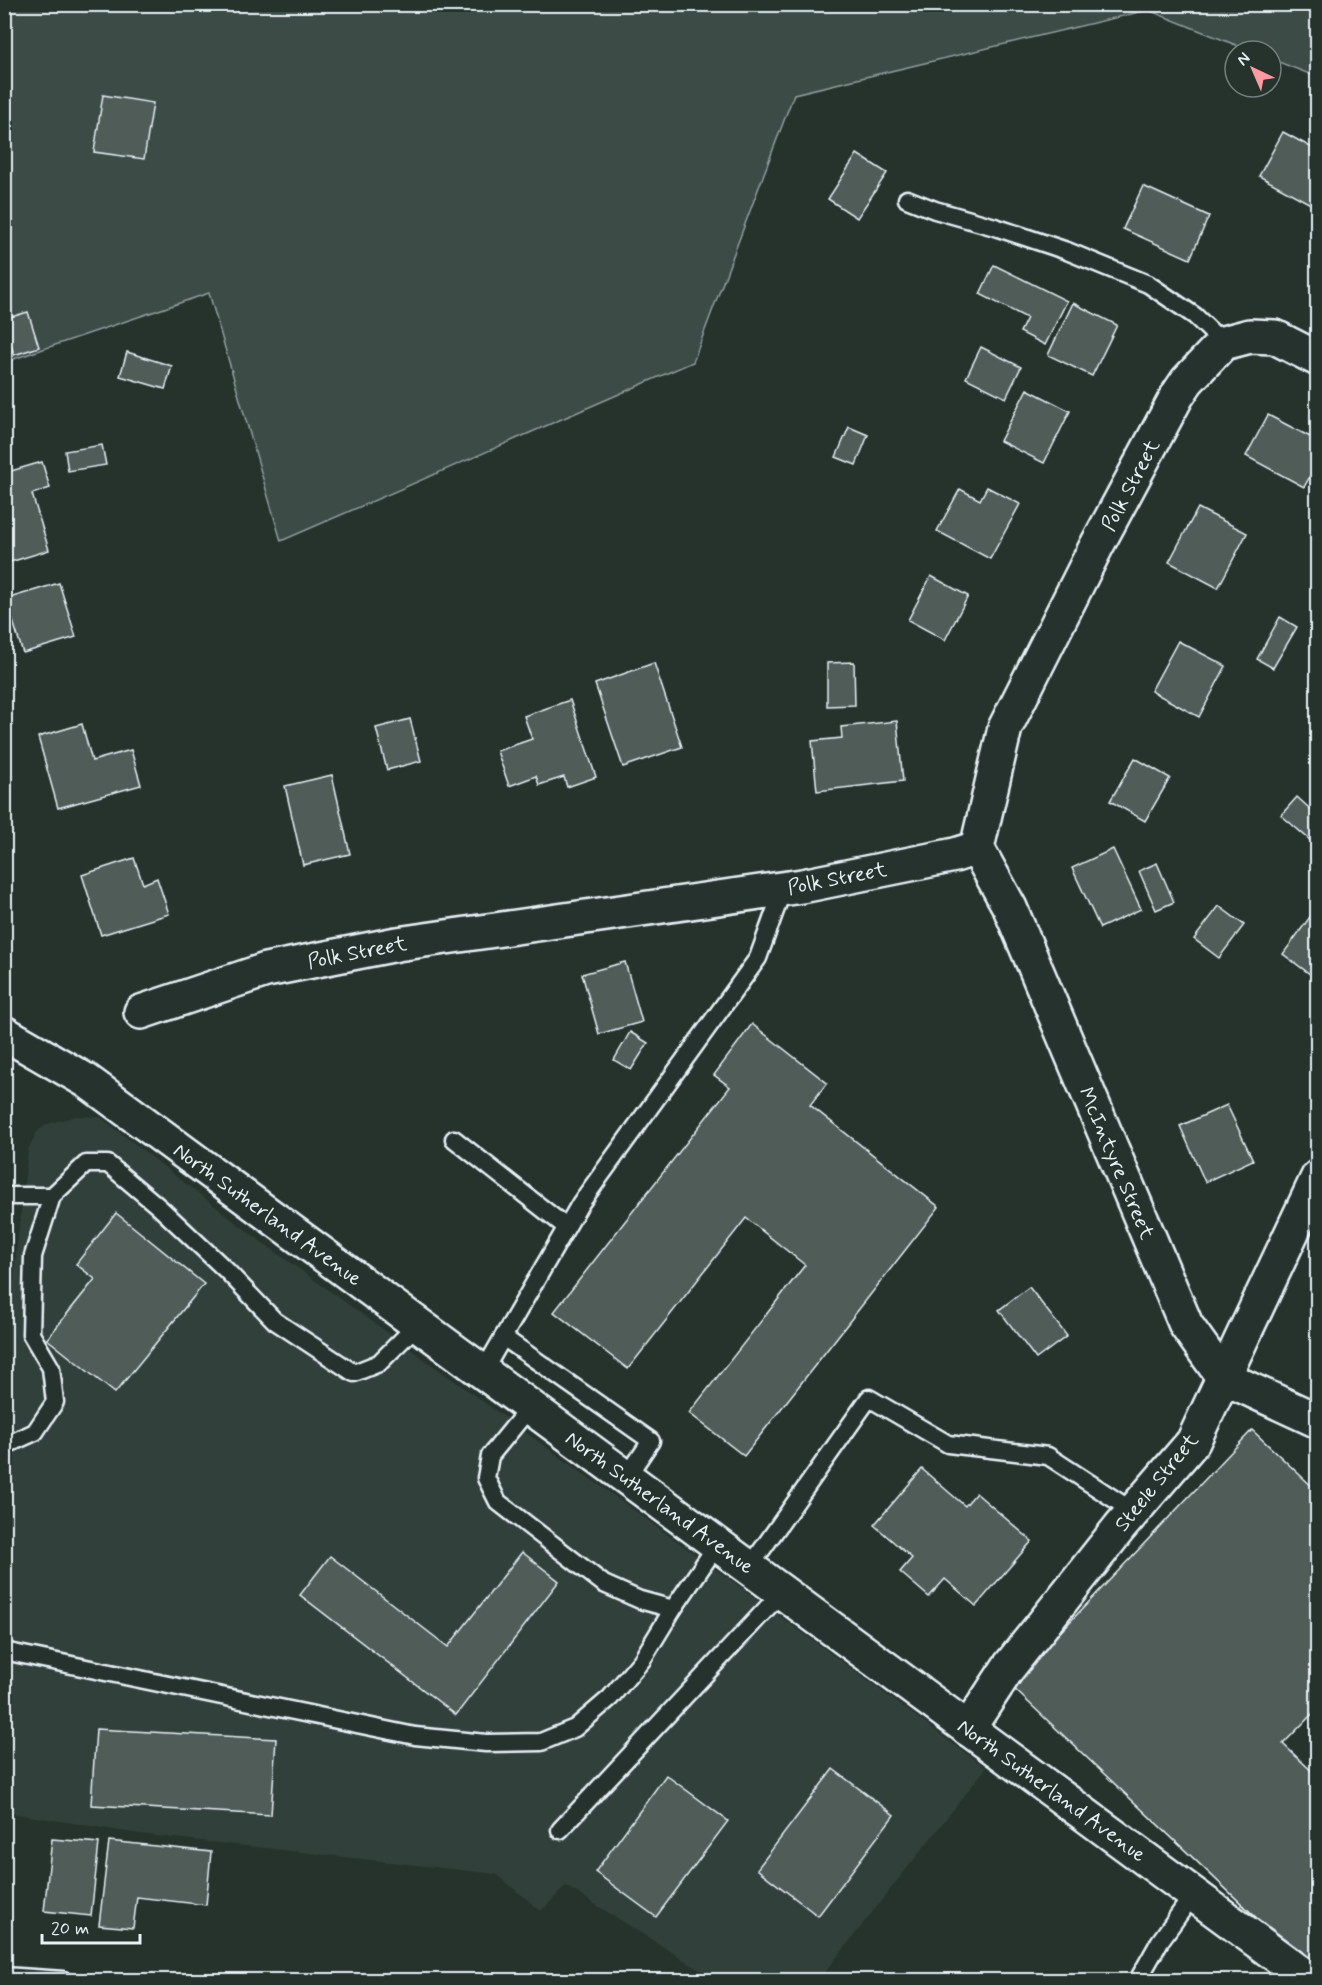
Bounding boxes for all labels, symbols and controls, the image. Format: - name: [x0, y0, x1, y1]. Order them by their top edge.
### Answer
- north arrow: [1223, 39, 1283, 99]
- text: N: [1232, 48, 1255, 71]
- street label: Polk Street: [1095, 434, 1167, 536]
- street label: Polk Street: [785, 856, 890, 902]
- street label: Polk Street: [305, 930, 410, 976]
- street label: McIntyre Street: [1071, 1083, 1161, 1244]
- street label: North Sutherland Avenue: [167, 1137, 368, 1293]
- street label: North Sutherland Avenue: [559, 1425, 760, 1581]
- street label: Steele Street: [1108, 1427, 1206, 1538]
- street label: North Sutherland Avenue: [951, 1713, 1152, 1869]
- scale bar: [42, 1907, 140, 1945]
- text: 20 m: [51, 1917, 89, 1941]

